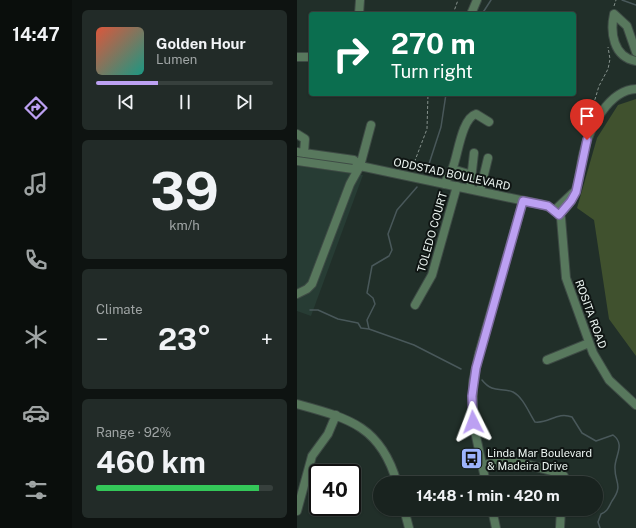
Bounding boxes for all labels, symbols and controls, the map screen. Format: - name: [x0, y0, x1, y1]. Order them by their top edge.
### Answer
- text: 14:47: [12, 24, 60, 45]
- text: 270 m: [391, 27, 475, 60]
- icon: right: [325, 28, 377, 80]
- text: Golden Hour: [156, 35, 246, 52]
- text: Lumen: [156, 52, 197, 67]
- text: Turn right: [391, 61, 473, 82]
- icon: previous: [115, 91, 137, 113]
- icon: pause: [174, 91, 196, 113]
- icon: next: [233, 91, 255, 113]
- icon: directions: [22, 94, 50, 122]
- pin: [570, 99, 604, 140]
- icon: arrive: [576, 105, 598, 127]
- street label: ODDSTAD BOULEVARD: [392, 156, 512, 192]
- text: 39: [150, 161, 219, 222]
- icon: music: [22, 170, 50, 198]
- street label: TOLEDO COURT: [415, 190, 449, 274]
- text: km/h: [169, 218, 200, 233]
- icon: phone: [22, 246, 50, 274]
- street label: ROSITA ROAD: [573, 278, 609, 350]
- text: Climate: [96, 302, 143, 317]
- text: 23°: [158, 321, 211, 357]
- icon: climate: [22, 323, 50, 351]
- text: −: [96, 326, 108, 352]
- text: +: [261, 326, 273, 352]
- icon: car: [22, 399, 50, 427]
- position arrow: [452, 401, 494, 443]
- text: Range · 92%: [96, 425, 171, 440]
- text: 460 km: [96, 444, 206, 480]
- bus stop icon: Linda Mar Boulevard & Madeira Drive: [459, 446, 485, 472]
- place label: Linda Mar Boulevard & Madeira Drive: [487, 447, 592, 472]
- speed limit sign: 40: [309, 464, 361, 516]
- icon: filters: [22, 476, 50, 504]
- text: 14:48 · 1 min · 420 m: [416, 487, 560, 504]

